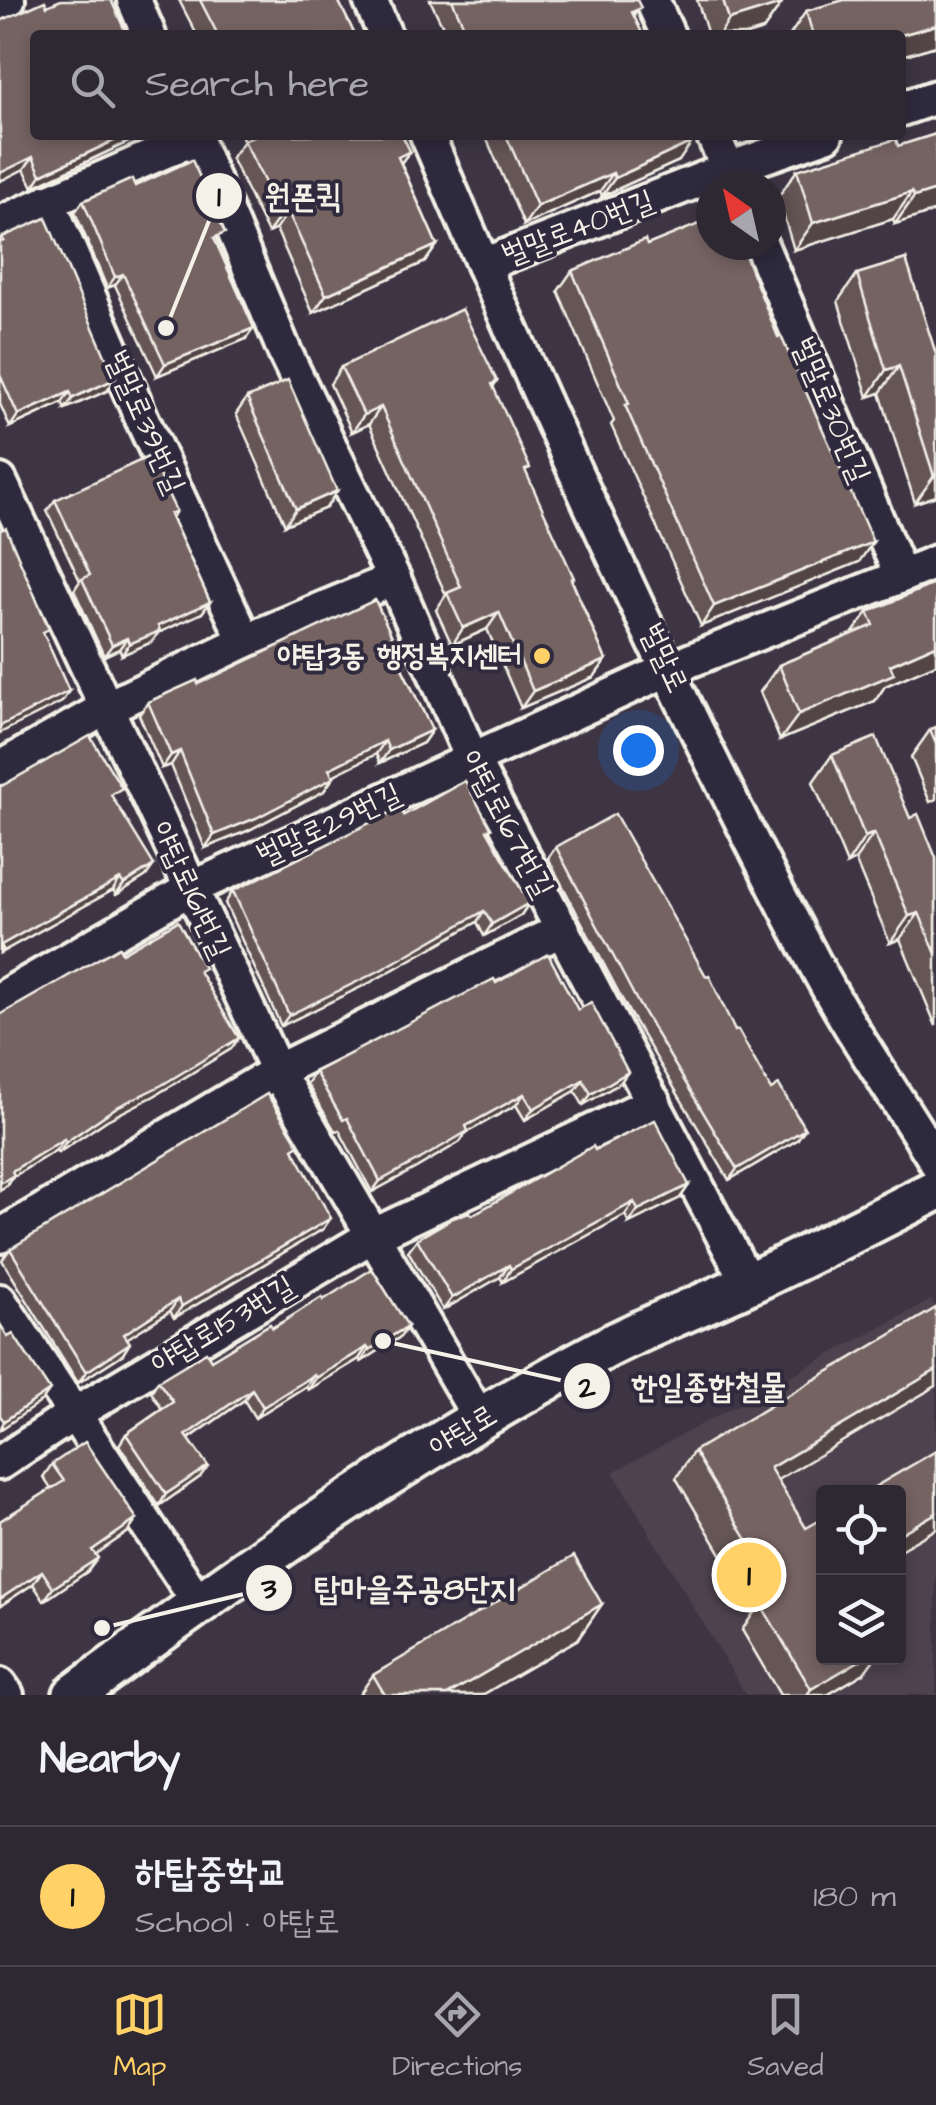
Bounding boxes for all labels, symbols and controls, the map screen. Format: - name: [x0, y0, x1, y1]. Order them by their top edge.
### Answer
- search box: [30, 30, 906, 140]
- icon: search: [65, 58, 120, 113]
- text: Search here: [145, 59, 369, 111]
- callout: 원폰퀵: [194, 165, 361, 227]
- north arrow: [696, 170, 786, 260]
- text: 원폰퀵: [264, 175, 342, 220]
- text: 1: [217, 176, 221, 218]
- street label: 벌말로40번길: [496, 180, 660, 276]
- street label: 벌말로30번길: [781, 330, 881, 490]
- street label: 벌말로39번길: [95, 344, 195, 500]
- street label: 벌말로: [630, 616, 698, 700]
- place label: 야탑3동 행정복지센터: [277, 635, 522, 677]
- marker: 야탑3동 행정복지센터: [531, 645, 553, 667]
- your location: [613, 725, 664, 776]
- street label: 야탑로167번길: [450, 743, 564, 905]
- street label: 벌말로29번길: [250, 773, 408, 877]
- street label: 야탑로161번길: [141, 814, 241, 966]
- street label: 야탑로153번길: [143, 1266, 303, 1384]
- callout: 한일종합철물: [562, 1355, 806, 1417]
- text: 한일종합철물: [631, 1365, 786, 1410]
- text: 2: [577, 1367, 596, 1409]
- street label: 야탑로: [421, 1394, 505, 1468]
- map controls: [816, 1485, 906, 1665]
- button: locate: [816, 1485, 906, 1575]
- pin: 1: [716, 1538, 782, 1612]
- callout: 탑마을주공8단지: [244, 1557, 535, 1619]
- text: 탑마을주공8단지: [315, 1567, 516, 1612]
- text: 3: [260, 1568, 277, 1610]
- button: layers: [816, 1575, 906, 1665]
- text: Nearby: [40, 1731, 180, 1789]
- text: 하탑중학교: [135, 1848, 288, 1900]
- text: 1: [70, 1874, 75, 1919]
- text: 180 m: [813, 1874, 896, 1919]
- text: School · 야탑로: [135, 1900, 340, 1945]
- tab: Map: [112, 1987, 167, 2086]
- tab: Directions: [392, 1987, 522, 2086]
- tab: Saved: [747, 1987, 824, 2086]

